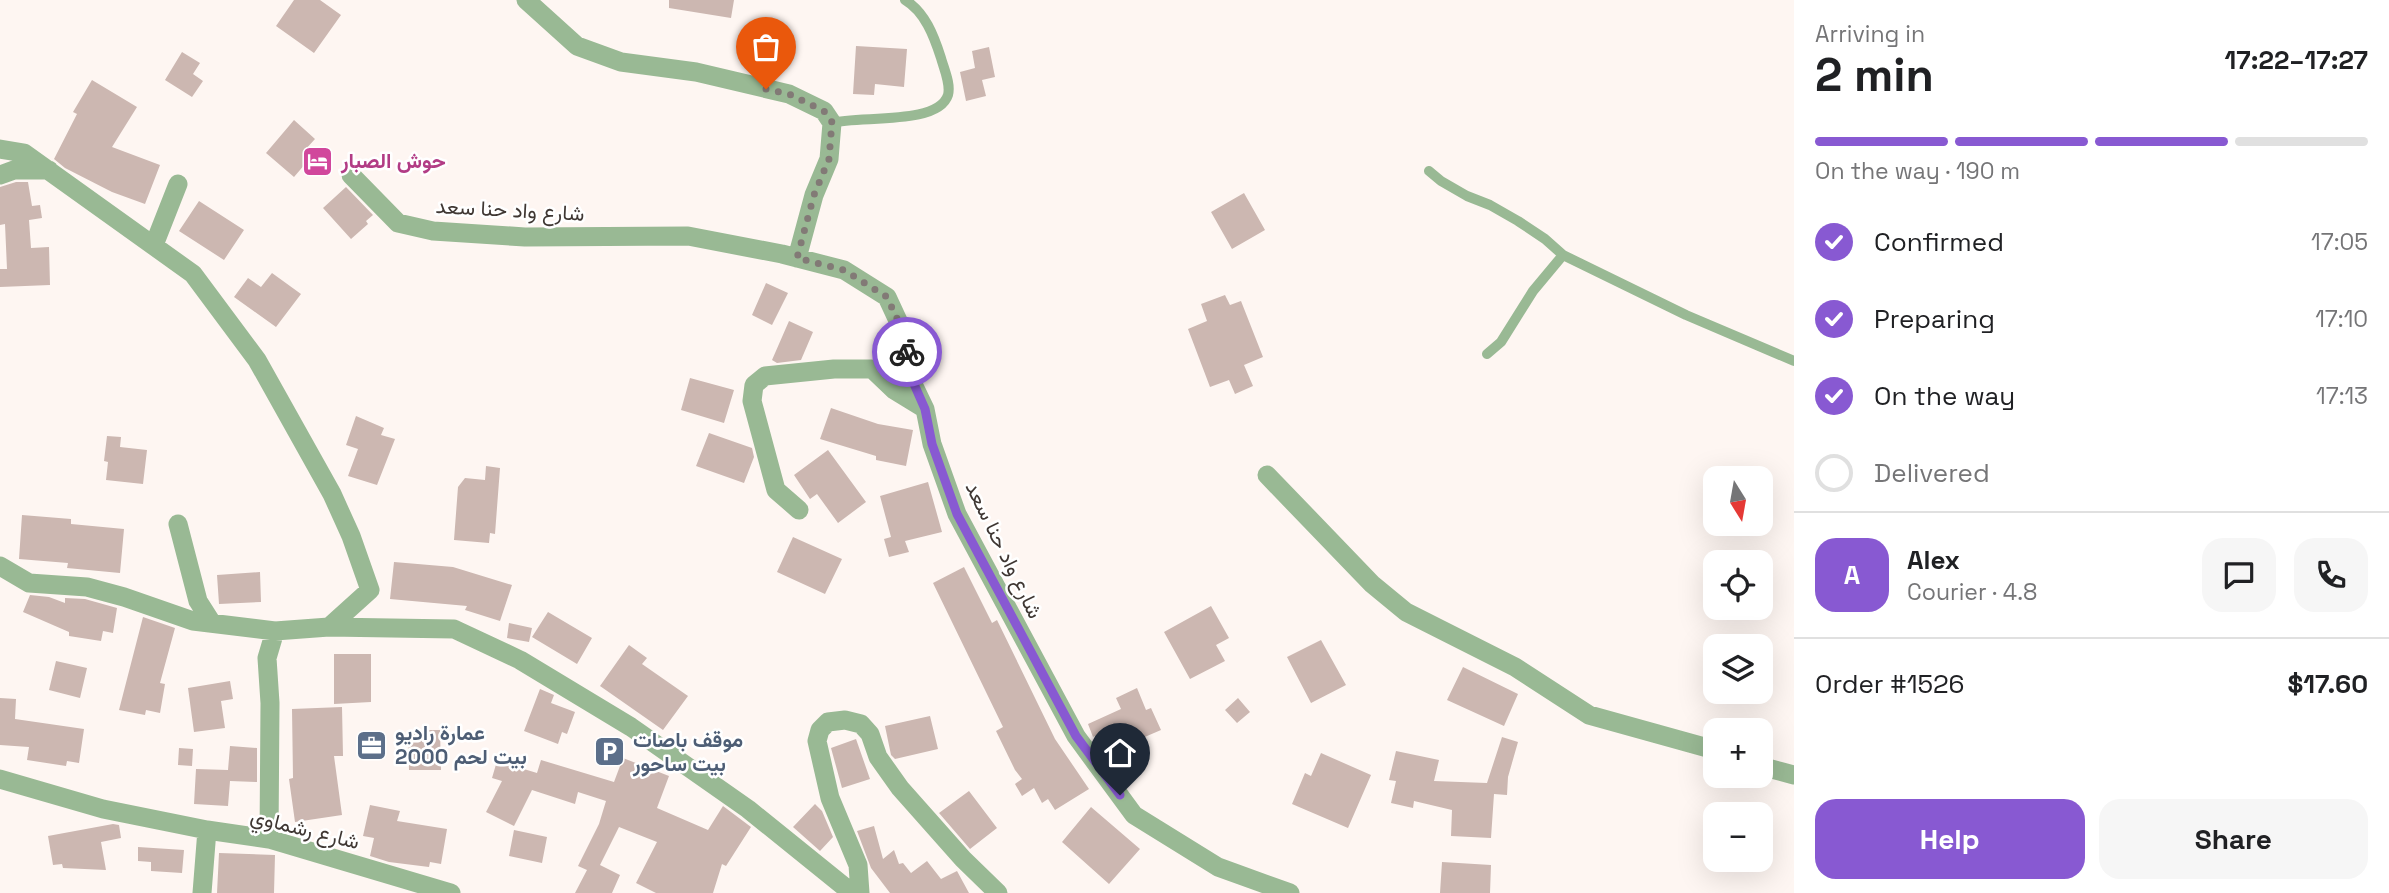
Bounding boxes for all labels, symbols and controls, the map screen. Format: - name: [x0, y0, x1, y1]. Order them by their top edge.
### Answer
- pin: [736, 17, 796, 89]
- text: Arriving in: [1815, 19, 1925, 49]
- icon: bag: [747, 28, 785, 66]
- text: 17:22–17:27: [2225, 43, 2368, 77]
- text: 2 min: [1815, 46, 1934, 104]
- hotel icon: حوش الصبار: [301, 144, 335, 178]
- place label: حوش الصبار: [340, 147, 446, 174]
- text: On the way · 190 m: [1815, 156, 2020, 186]
- street label: شارع واد حنا سعد: [435, 192, 585, 228]
- icon: check: [1815, 223, 1853, 261]
- text: Confirmed: [1874, 225, 2004, 259]
- text: 17:05: [2311, 227, 2368, 257]
- icon: check: [1815, 300, 1853, 338]
- text: Preparing: [1874, 302, 1995, 336]
- text: 17:10: [2315, 304, 2368, 334]
- courier: [872, 317, 942, 387]
- icon: bike: [888, 333, 926, 371]
- icon: check: [1815, 377, 1853, 415]
- text: On the way: [1874, 379, 2015, 413]
- text: 17:13: [2316, 381, 2368, 411]
- text: Delivered: [1874, 456, 1990, 490]
- north arrow: [1703, 466, 1773, 536]
- map controls: [1703, 466, 1773, 872]
- street label: شارع واد حنا سعد: [959, 477, 1049, 623]
- button: chat: [2202, 538, 2276, 612]
- button: phone: [2294, 538, 2368, 612]
- text: Alex: [1907, 543, 1960, 577]
- button: locate: [1703, 550, 1773, 620]
- text: A: [1844, 558, 1860, 592]
- text: Courier · 4.8: [1907, 577, 2037, 607]
- button: layers: [1703, 634, 1773, 704]
- text: Order #1526: [1815, 667, 1965, 701]
- text: $17.60: [2287, 667, 2368, 701]
- button: +: [1703, 718, 1773, 788]
- place label: عمارة راديو بيت لحم 2000: [395, 719, 527, 771]
- pin: [1090, 723, 1150, 795]
- place label: موقف باصات بيت ساحور: [632, 726, 743, 777]
- office icon: عمارة راديو بيت لحم 2000: [355, 728, 389, 762]
- icon: home: [1101, 734, 1139, 772]
- parking icon: موقف باصات بيت ساحور: [593, 735, 627, 769]
- button: Help: [1815, 799, 2085, 879]
- button: Share: [2099, 799, 2368, 879]
- street label: شارع رشماوي: [247, 802, 362, 859]
- button: −: [1703, 802, 1773, 872]

